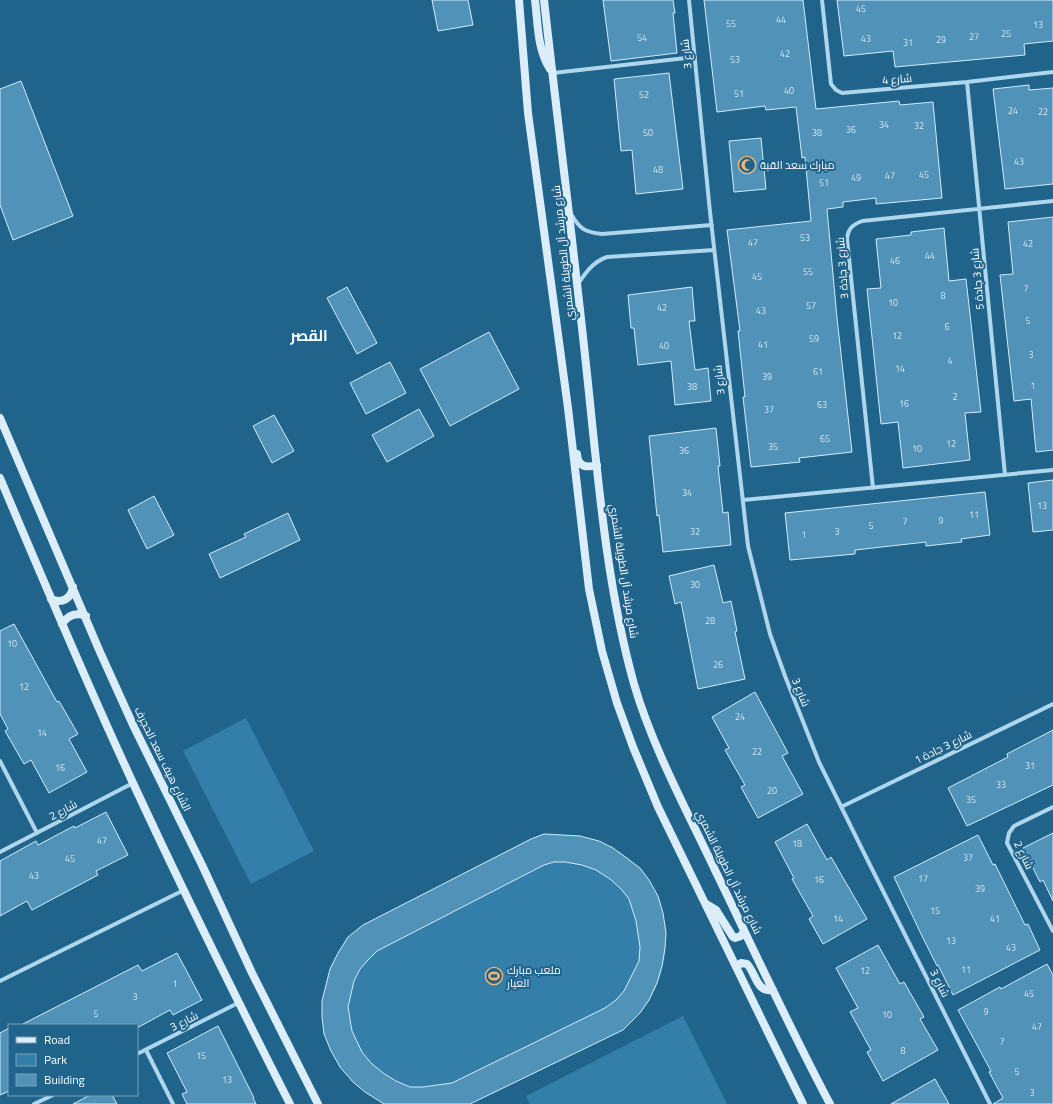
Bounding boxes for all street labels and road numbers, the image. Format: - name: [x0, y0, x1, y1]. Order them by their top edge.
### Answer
- street label: شارع 3: [676, 38, 696, 70]
- street label: شارع 4: [881, 70, 913, 88]
- street label: شارع مرشد آل الطويلة الشمري: [548, 184, 579, 321]
- street label: شارع 3 جادة 3: [832, 237, 852, 299]
- street label: شارع 3 جادة 5: [966, 247, 988, 311]
- street label: شارع 3: [709, 364, 729, 396]
- street label: شارع مرشد آل الطويلة الشمري: [604, 503, 643, 640]
- street label: شارع 3: [788, 675, 814, 709]
- street label: الشارع هيف سعد الحجرف: [131, 704, 195, 814]
- street label: شارع 3 جادة 1: [912, 726, 974, 768]
- street label: شارع 2: [46, 796, 80, 824]
- street label: شارع مرشد آل الطويلة الشمري: [691, 807, 766, 937]
- street label: شارع 2: [1010, 838, 1038, 872]
- street label: شارع 3: [926, 966, 954, 1000]
- street label: شارع 3: [167, 1007, 201, 1035]

